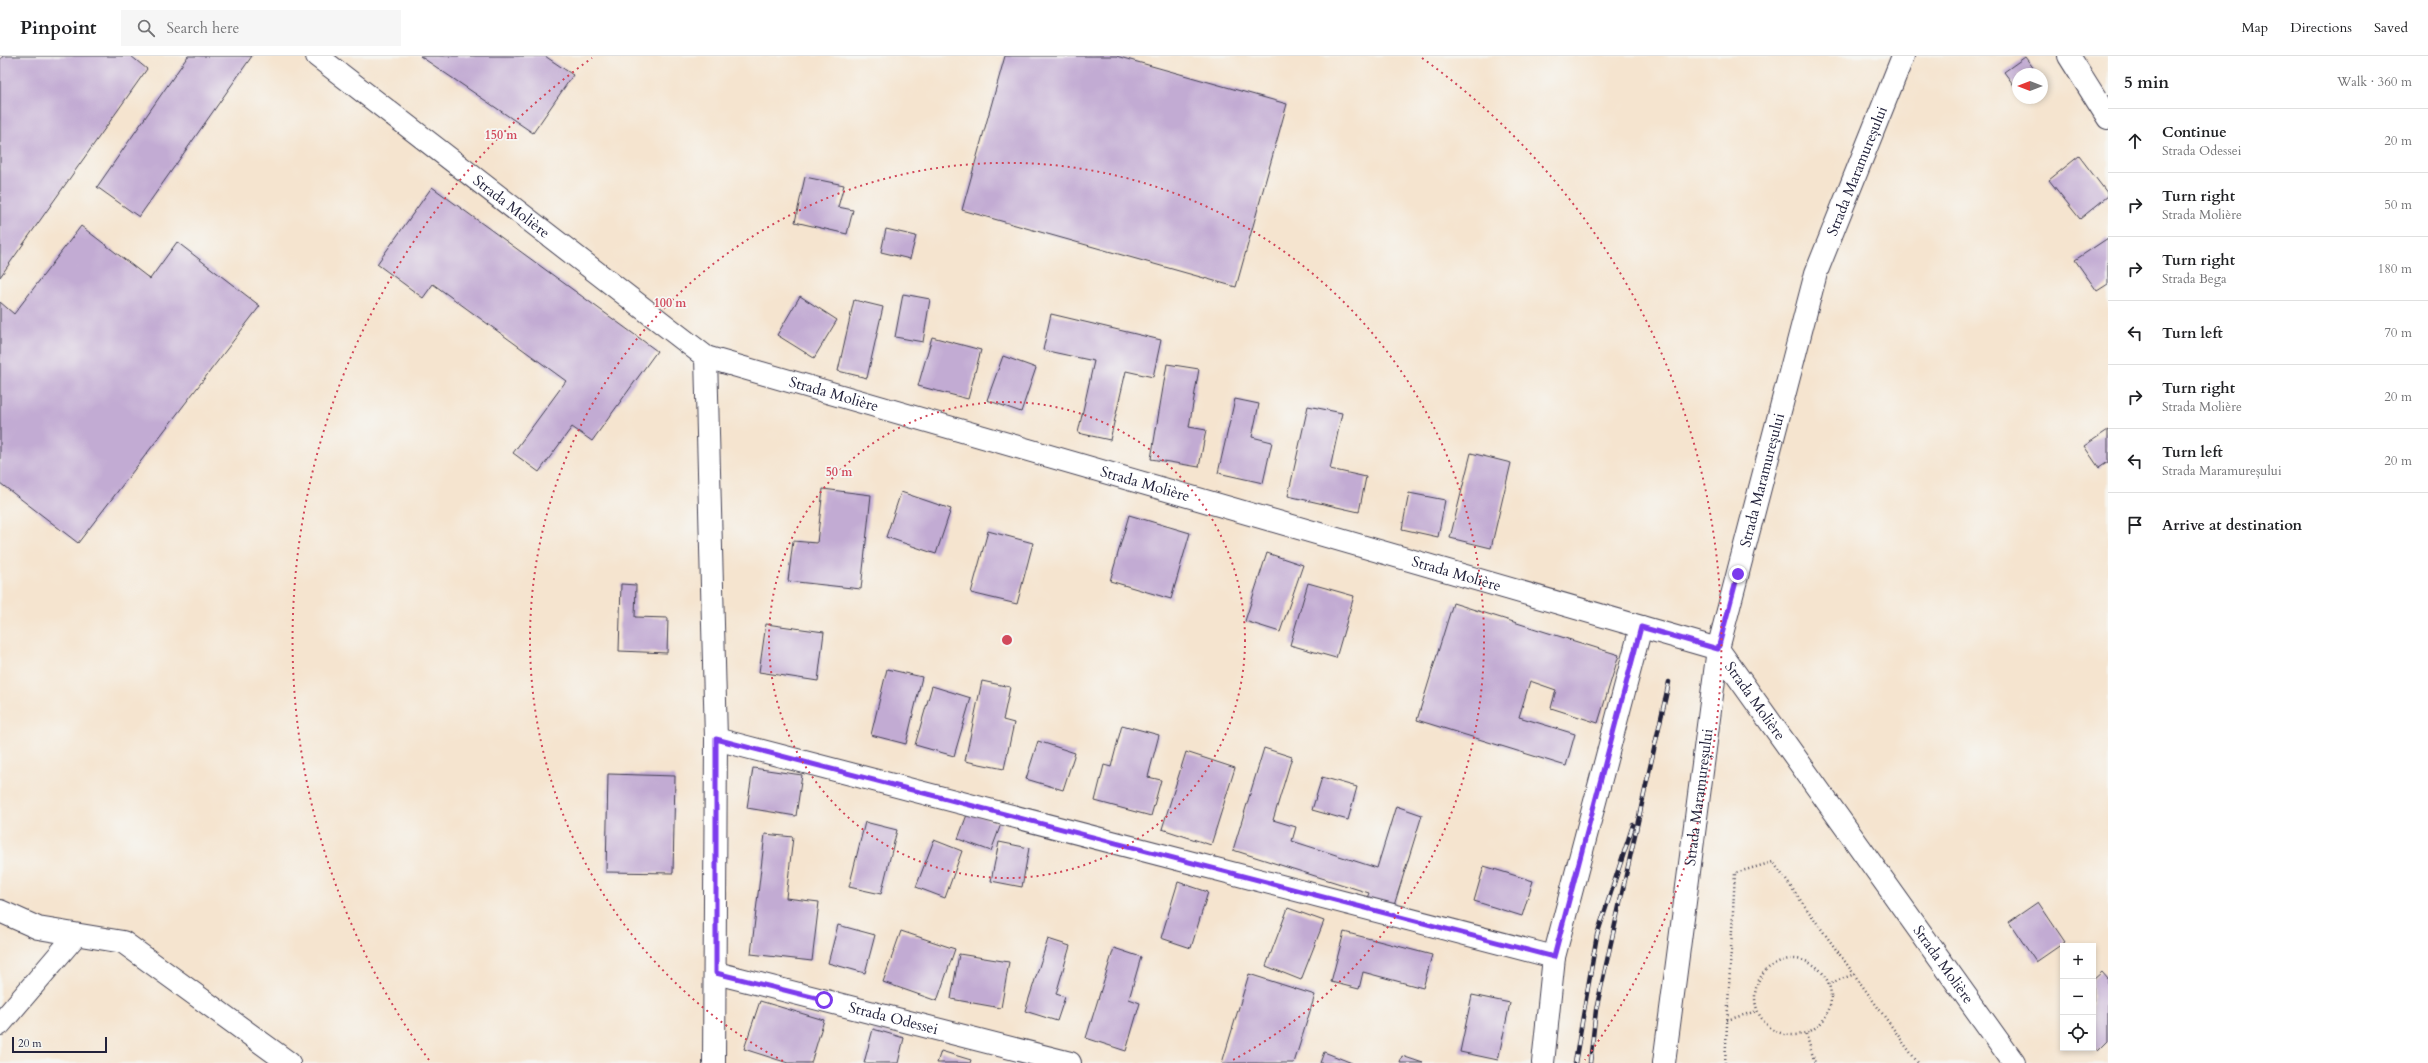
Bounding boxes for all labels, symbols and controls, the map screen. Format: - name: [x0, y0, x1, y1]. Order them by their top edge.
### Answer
- search box: [121, 10, 401, 46]
- text: Pinpoint: [20, 15, 97, 41]
- icon: search: [135, 17, 157, 39]
- text: Search here: [167, 18, 239, 38]
- text: Map: [2242, 18, 2268, 37]
- text: Directions: [2290, 18, 2352, 37]
- text: Saved: [2374, 18, 2408, 37]
- north arrow: [2012, 68, 2048, 104]
- text: 5 min: [2124, 71, 2169, 94]
- text: Walk · 360 m: [2337, 73, 2412, 91]
- street label: Strada Maramureșului: [1822, 103, 1892, 239]
- text: Continue: [2162, 122, 2227, 142]
- text: 150 m: [485, 127, 518, 143]
- icon: ahead: [2124, 130, 2146, 152]
- text: 20 m: [2384, 132, 2412, 150]
- text: Strada Odessei: [2162, 142, 2241, 160]
- street label: Strada Molière: [469, 170, 554, 243]
- text: Turn right: [2162, 186, 2235, 206]
- icon: right: [2124, 194, 2146, 216]
- text: 50 m: [2384, 196, 2412, 214]
- text: Strada Molière: [2162, 206, 2242, 224]
- text: Turn right: [2162, 250, 2235, 270]
- icon: right: [2124, 258, 2146, 280]
- text: 180 m: [2378, 260, 2412, 278]
- text: Strada Bega: [2162, 270, 2227, 288]
- text: 100 m: [654, 295, 687, 311]
- icon: left: [2124, 322, 2146, 344]
- text: Turn left: [2162, 323, 2223, 343]
- text: 70 m: [2384, 324, 2412, 342]
- street label: Strada Molière: [787, 372, 881, 416]
- text: Turn right: [2162, 378, 2235, 398]
- icon: right: [2124, 386, 2146, 408]
- text: 20 m: [2384, 388, 2412, 406]
- text: Strada Molière: [2162, 398, 2242, 416]
- street label: Strada Maramureșului: [1735, 411, 1789, 549]
- text: Turn left: [2162, 442, 2223, 462]
- icon: left: [2124, 450, 2146, 472]
- text: 20 m: [2384, 452, 2412, 470]
- street label: Strada Molière: [1098, 461, 1192, 506]
- text: Strada Maramureșului: [2162, 462, 2282, 480]
- text: 50 m: [826, 464, 853, 480]
- icon: arrive: [2124, 514, 2146, 536]
- text: Arrive at destination: [2162, 515, 2302, 535]
- street label: Strada Molière: [1409, 551, 1504, 596]
- route end: [1729, 565, 1747, 583]
- centre of rings: [1000, 633, 1014, 647]
- street label: Strada Molière: [1720, 658, 1790, 744]
- street label: Strada Maramureșului: [1680, 727, 1718, 867]
- street label: Strada Molière: [1909, 921, 1979, 1008]
- map controls: [2060, 943, 2096, 1051]
- button: +: [2060, 943, 2096, 979]
- button: −: [2060, 979, 2096, 1015]
- route start: [815, 991, 833, 1009]
- street label: Strada Odessei: [847, 997, 940, 1039]
- button: locate: [2060, 1015, 2096, 1051]
- scale bar: [12, 1035, 107, 1054]
- text: 20 m: [18, 1036, 42, 1051]

